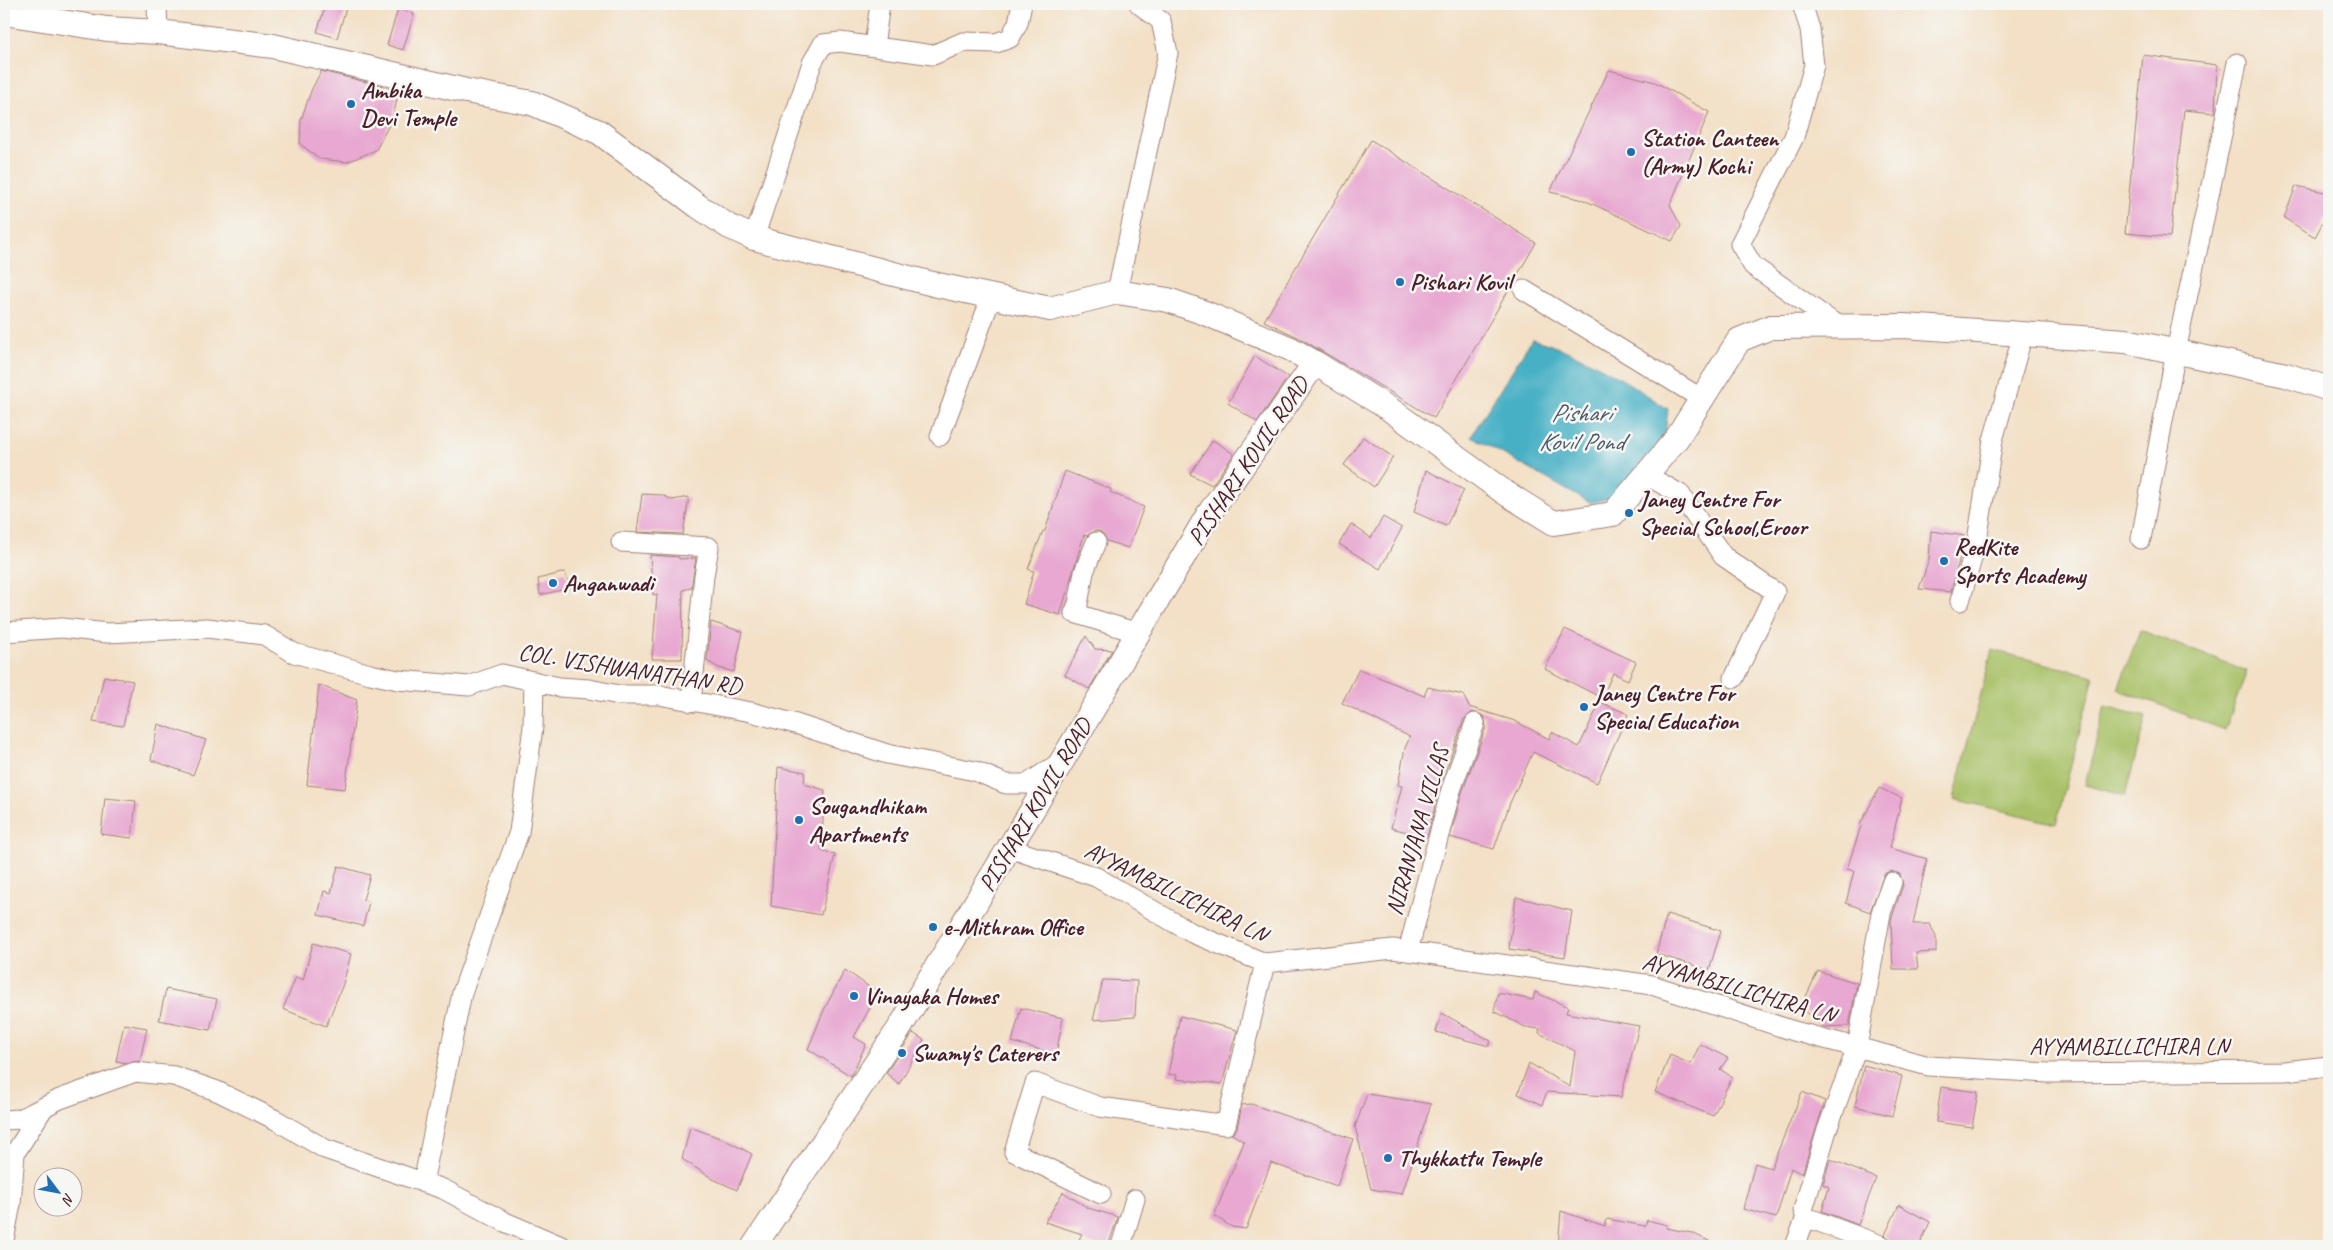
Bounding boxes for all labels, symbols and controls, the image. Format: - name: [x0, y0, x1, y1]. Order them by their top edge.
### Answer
- place label: Ambika Devi Temple: [361, 75, 458, 133]
- marker: Ambika Devi Temple: [345, 98, 357, 110]
- place label: Station Canteen (Army) Kochi: [1641, 123, 1780, 181]
- marker: Station Canteen (Army) Kochi: [1625, 146, 1637, 158]
- place label: Pishari Kovil: [1410, 267, 1516, 297]
- marker: Pishari Kovil: [1394, 276, 1406, 288]
- street label: PISHARI KOVIL ROAD: [1181, 369, 1317, 551]
- water label: Pishari Kovil Pond: [1539, 397, 1630, 458]
- place label: Janey Centre For Special School,Eroor: [1637, 484, 1809, 542]
- marker: Janey Centre For Special School,Eroor: [1623, 507, 1635, 519]
- place label: RedKite Sports Academy: [1954, 532, 2087, 590]
- marker: RedKite Sports Academy: [1938, 555, 1950, 567]
- place label: Anganwadi: [563, 568, 656, 598]
- marker: Anganwadi: [547, 577, 559, 589]
- street label: COL. VISHWANATHAN RD: [516, 637, 746, 702]
- place label: Janey Centre For Special Education: [1592, 678, 1739, 736]
- marker: Janey Centre For Special Education: [1578, 701, 1590, 713]
- street label: PISHARI KOVIL ROAD: [972, 711, 1100, 897]
- street label: NIRANJANA VILLAS: [1378, 738, 1456, 918]
- place label: Sougandhikam Apartments: [809, 791, 928, 849]
- marker: Sougandhikam Apartments: [793, 814, 805, 826]
- street label: AYYAMBILLICHIRA LN: [1080, 835, 1275, 951]
- place label: e-Mithram Office: [943, 912, 1085, 942]
- marker: e-Mithram Office: [927, 921, 939, 933]
- street label: AYYAMBILLICHIRA LN: [1639, 946, 1842, 1031]
- place label: Vinayaka Homes: [864, 981, 1000, 1011]
- marker: Vinayaka Homes: [848, 990, 860, 1002]
- street label: AYYAMBILLICHIRA LN: [2029, 1031, 2232, 1061]
- place label: Swamy's Caterers: [912, 1038, 1061, 1068]
- marker: Swamy's Caterers: [896, 1047, 908, 1059]
- place label: Thykkattu Temple: [1398, 1143, 1543, 1173]
- marker: Thykkattu Temple: [1382, 1152, 1394, 1164]
- north arrow: [32, 1168, 82, 1218]
- text: N: [58, 1190, 78, 1209]

